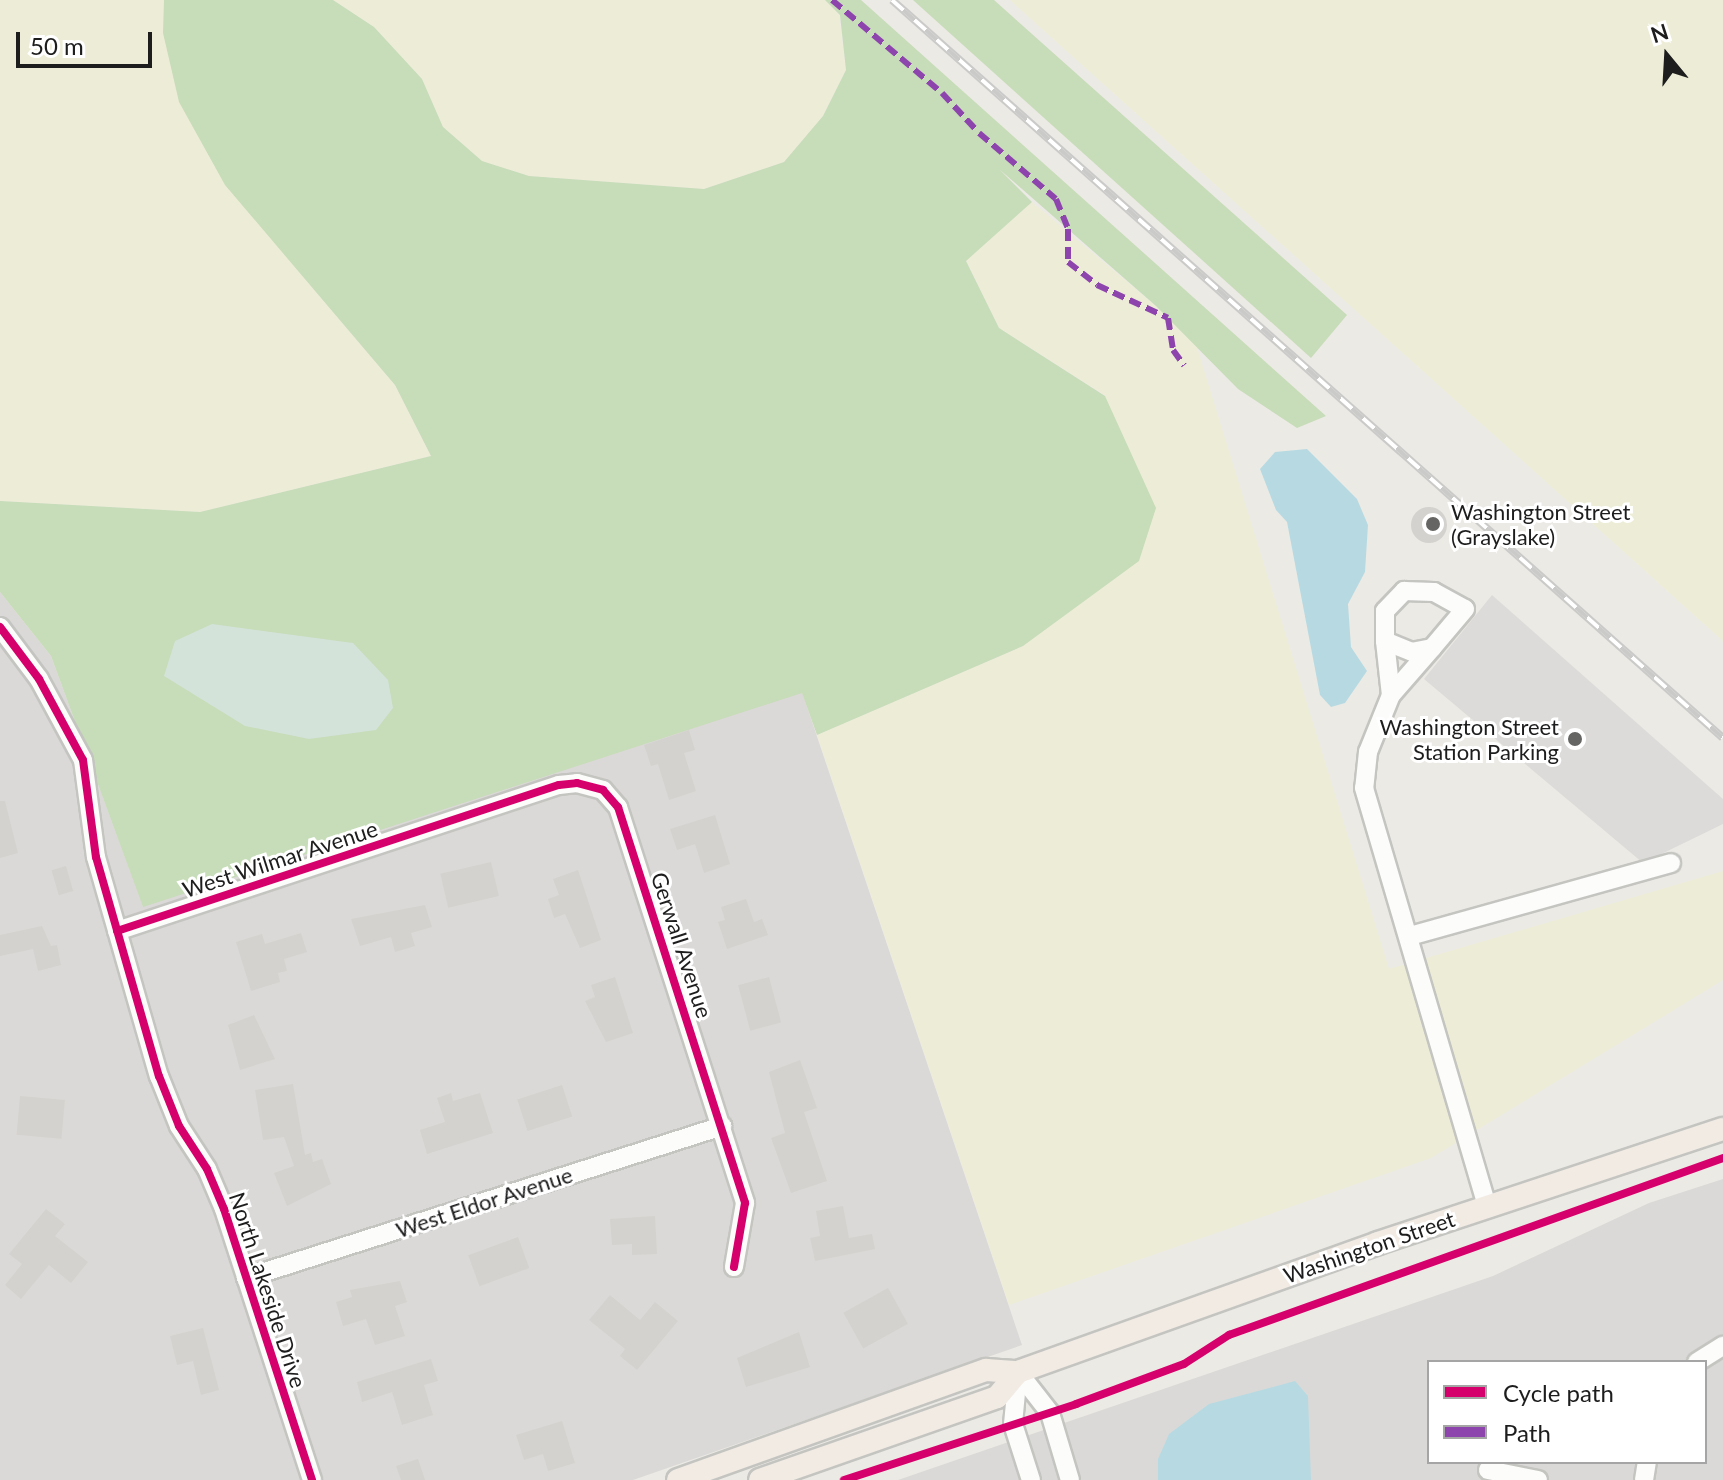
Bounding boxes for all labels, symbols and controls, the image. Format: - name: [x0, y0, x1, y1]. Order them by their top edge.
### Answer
- scale bar: [20, 16, 156, 66]
- north arrow: [1627, 16, 1707, 96]
- text: N: [1647, 17, 1672, 48]
- text: 50 m: [30, 31, 84, 60]
- place label: Washington Street (Grayslake): [1451, 498, 1630, 550]
- marker: Washington Street (Grayslake): [1422, 513, 1444, 535]
- place label: Washington Street Station Parking: [1380, 713, 1559, 764]
- marker: Washington Street Station Parking: [1566, 730, 1584, 748]
- street label: West Wilmar Avenue: [178, 815, 382, 903]
- street label: Gerwall Avenue: [646, 868, 718, 1022]
- street label: West Eldor Avenue: [392, 1161, 576, 1243]
- street label: North Lakeside Drive: [224, 1189, 312, 1391]
- street label: Washington Street: [1280, 1205, 1458, 1289]
- legend: [1427, 1360, 1707, 1464]
- text: Cycle path: [1503, 1378, 1614, 1407]
- text: Path: [1503, 1418, 1551, 1447]

